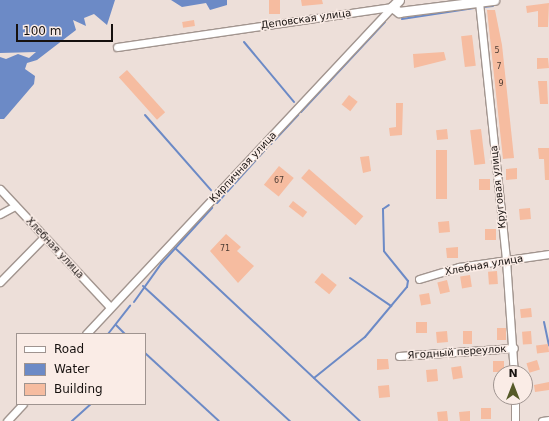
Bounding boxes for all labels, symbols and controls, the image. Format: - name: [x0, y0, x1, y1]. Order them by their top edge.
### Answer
- street label: Деповская улица: [260, 7, 352, 31]
- scale bar: [18, 16, 115, 42]
- text: 100 m: [23, 24, 61, 38]
- house number: 5: [494, 46, 500, 56]
- house number: 7: [496, 62, 502, 72]
- house number: 9: [498, 79, 504, 89]
- street label: Кирпичная улица: [207, 129, 279, 205]
- street label: Круговая улица: [488, 145, 508, 229]
- house number: 67: [274, 176, 284, 186]
- street label: Хлебная улица: [24, 215, 86, 281]
- house number: 71: [220, 244, 230, 254]
- street label: Хлебная улица: [444, 252, 524, 278]
- legend: [16, 333, 146, 405]
- text: Road: [54, 342, 84, 356]
- street label: Ягодный переулок: [407, 343, 507, 361]
- text: Water: [54, 362, 89, 376]
- north arrow: [493, 365, 533, 405]
- text: N: [508, 367, 518, 380]
- text: Building: [54, 382, 103, 396]

